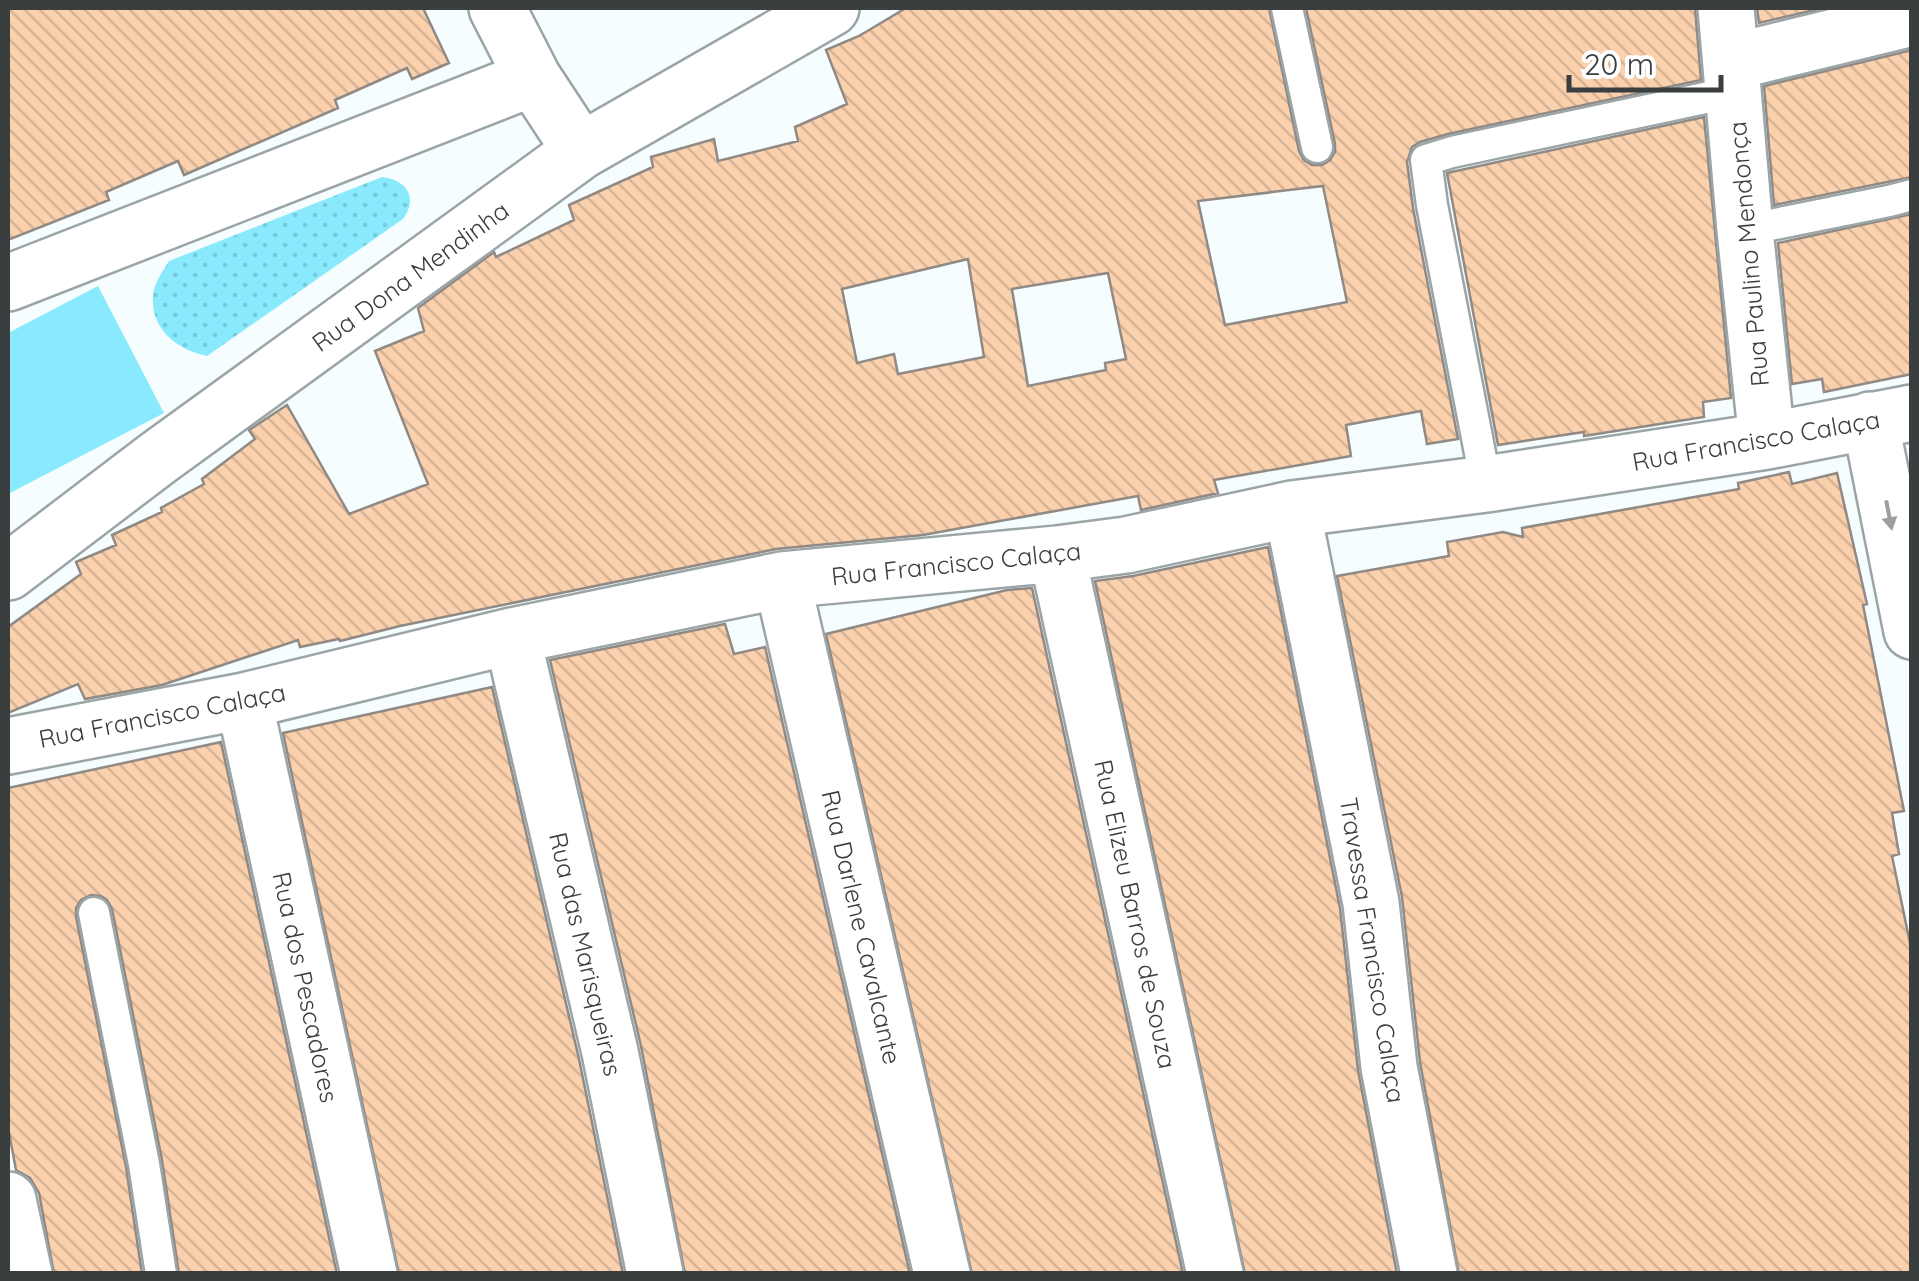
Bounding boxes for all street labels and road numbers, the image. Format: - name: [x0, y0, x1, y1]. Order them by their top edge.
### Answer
- street label: Rua Paulino Mendonça: [1721, 120, 1775, 388]
- street label: Rua Dona Mendinha: [305, 194, 515, 358]
- street label: Rua Francisco Calaça: [1630, 403, 1882, 477]
- street label: Rua Francisco Calaça: [830, 534, 1082, 592]
- street label: Rua Francisco Calaça: [36, 676, 288, 754]
- street label: Rua Elizeu Barros de Souza: [1088, 757, 1184, 1071]
- street label: Rua Darlene Cavalcante: [815, 787, 909, 1067]
- street label: Travessa Francisco Calaça: [1334, 795, 1412, 1105]
- street label: Rua das Marisqueiras: [543, 829, 629, 1079]
- street label: Rua dos Pescadores: [266, 869, 346, 1105]

